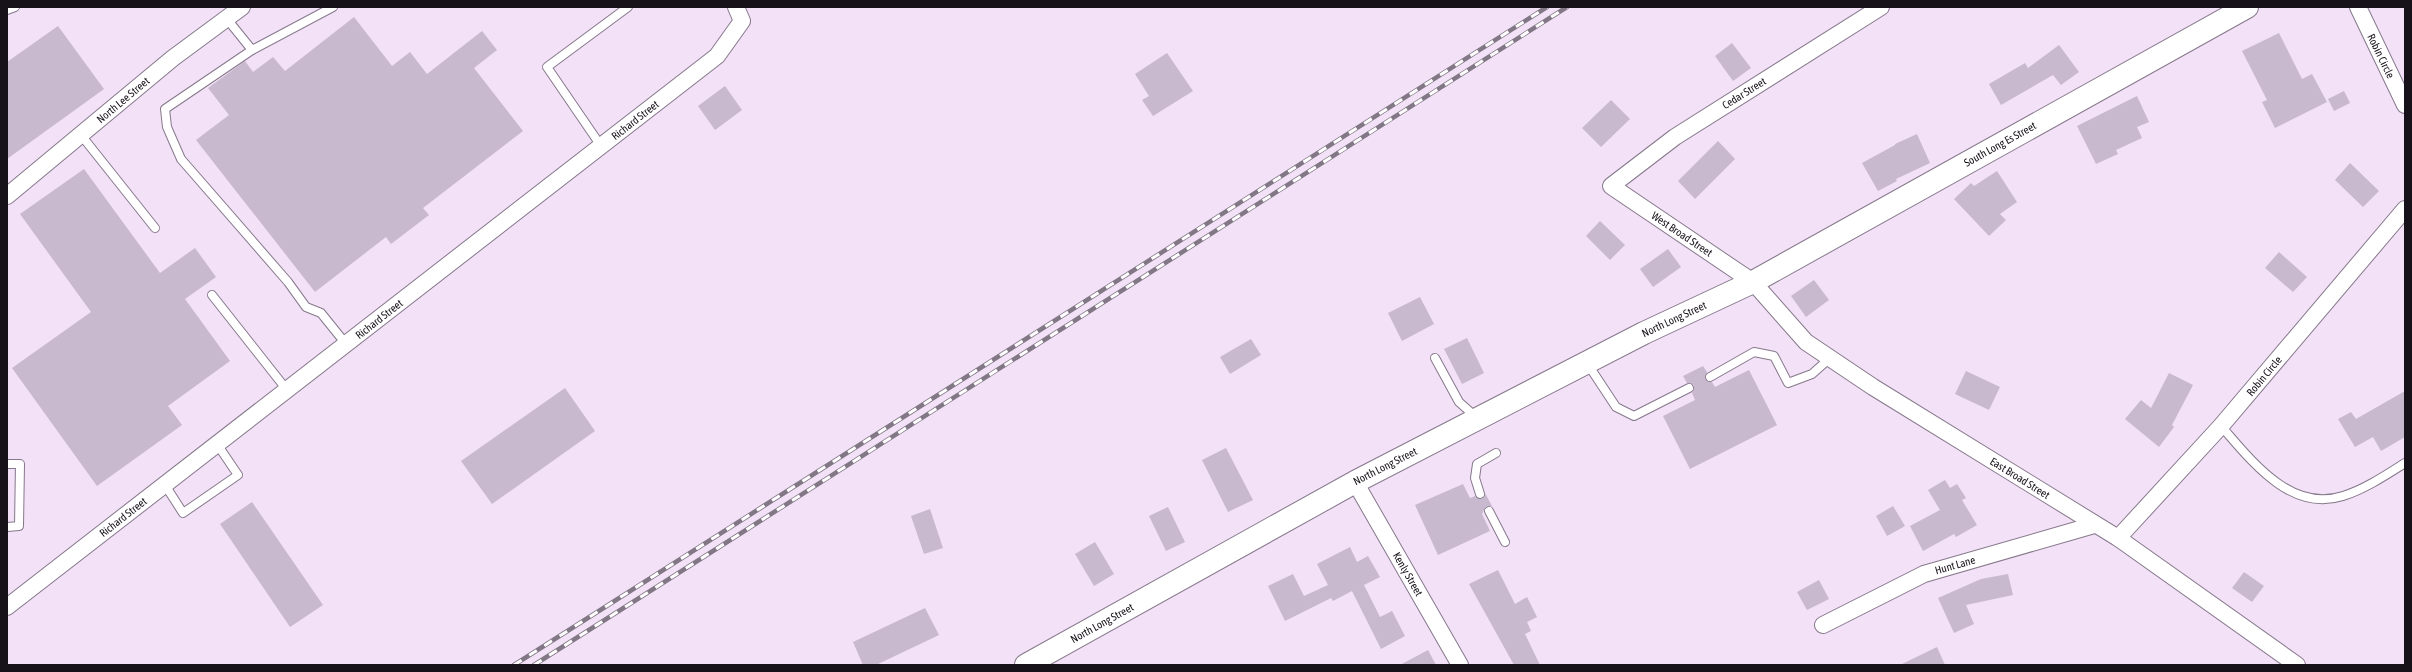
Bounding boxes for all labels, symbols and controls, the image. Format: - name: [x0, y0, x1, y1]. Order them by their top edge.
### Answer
- street label: Robin Circle: [2365, 32, 2397, 80]
- street label: North Lee Street: [94, 75, 152, 125]
- street label: Cedar Street: [1720, 75, 1768, 111]
- street label: Richard Street: [609, 98, 661, 142]
- street label: South Long Es Street: [1962, 119, 2038, 169]
- street label: West Broad Street: [1649, 209, 1715, 259]
- street label: Richard Street: [353, 297, 405, 341]
- street label: North Long Street: [1640, 299, 1708, 339]
- street label: Robin Circle: [2244, 354, 2284, 398]
- street label: North Long Street: [1351, 445, 1419, 487]
- street label: East Broad Street: [1988, 455, 2052, 501]
- street label: Richard Street: [97, 495, 149, 539]
- street label: Kenly Street: [1391, 550, 1425, 598]
- street label: Hunt Lane: [1933, 554, 1977, 576]
- street label: North Long Street: [1068, 601, 1136, 645]

